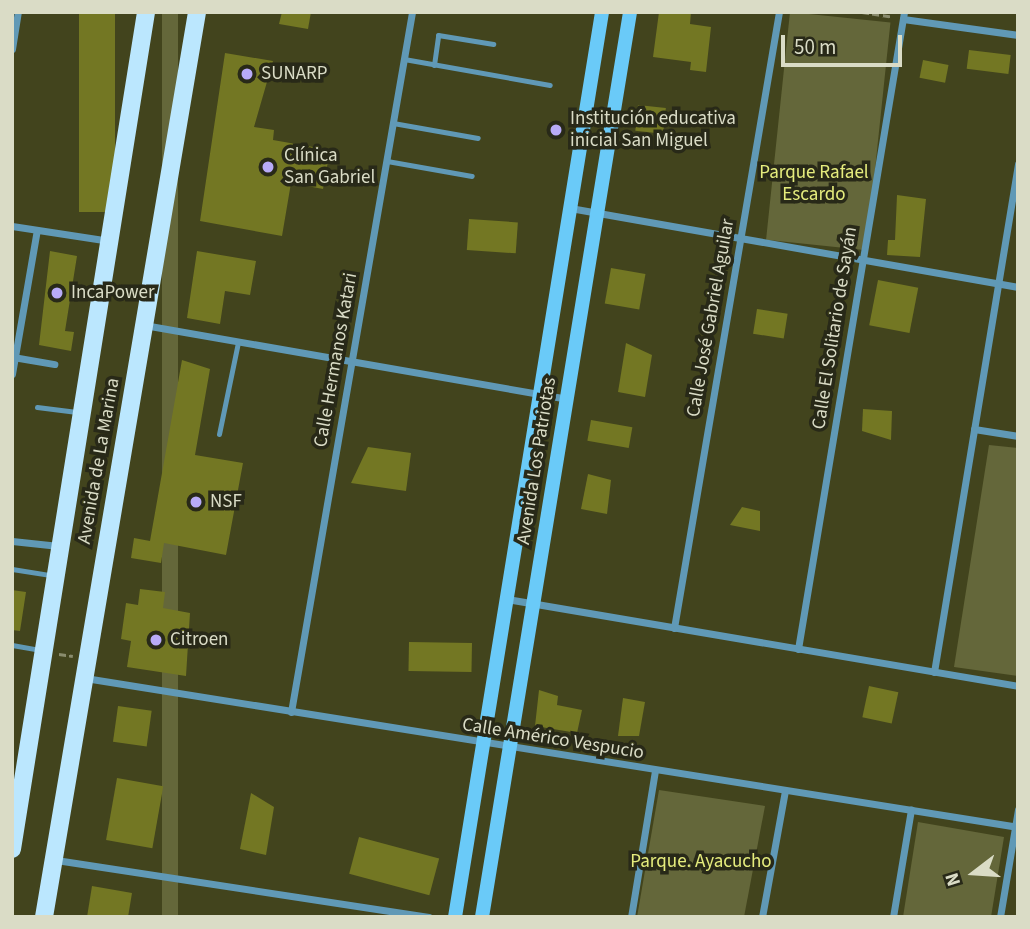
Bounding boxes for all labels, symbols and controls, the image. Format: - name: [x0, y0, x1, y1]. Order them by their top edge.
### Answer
- scale bar: [785, 21, 906, 65]
- text: 50 m: [794, 32, 836, 62]
- place label: SUNARP: [261, 63, 328, 85]
- marker: SUNARP: [239, 66, 255, 82]
- place label: Institución educativa inicial San Miguel: [570, 108, 736, 152]
- marker: Institución educativa inicial San Miguel: [548, 122, 564, 138]
- place label: Clínica San Gabriel: [284, 145, 375, 189]
- marker: Clínica San Gabriel: [258, 157, 278, 177]
- park label: Parque Rafael Escardo: [759, 162, 869, 206]
- street label: Calle José Gabriel Aguilar: [682, 217, 740, 419]
- street label: Calle El Solitario de Sayán: [808, 225, 862, 431]
- street label: Calle Hermanos Katari: [309, 271, 363, 449]
- place label: IncaPower: [71, 282, 155, 304]
- marker: IncaPower: [49, 285, 65, 301]
- street label: Avenida de La Marina: [73, 376, 125, 546]
- street label: Avenida Los Patriotas: [513, 376, 561, 546]
- place label: NSF: [210, 491, 242, 513]
- marker: NSF: [188, 494, 204, 510]
- place label: Citroen: [170, 629, 228, 651]
- marker: Citroen: [148, 632, 164, 648]
- street label: Calle Américo Vespucio: [460, 713, 646, 765]
- north arrow: [939, 838, 1009, 908]
- park label: Parque. Ayacucho: [630, 851, 772, 873]
- text: N: [939, 869, 968, 889]

